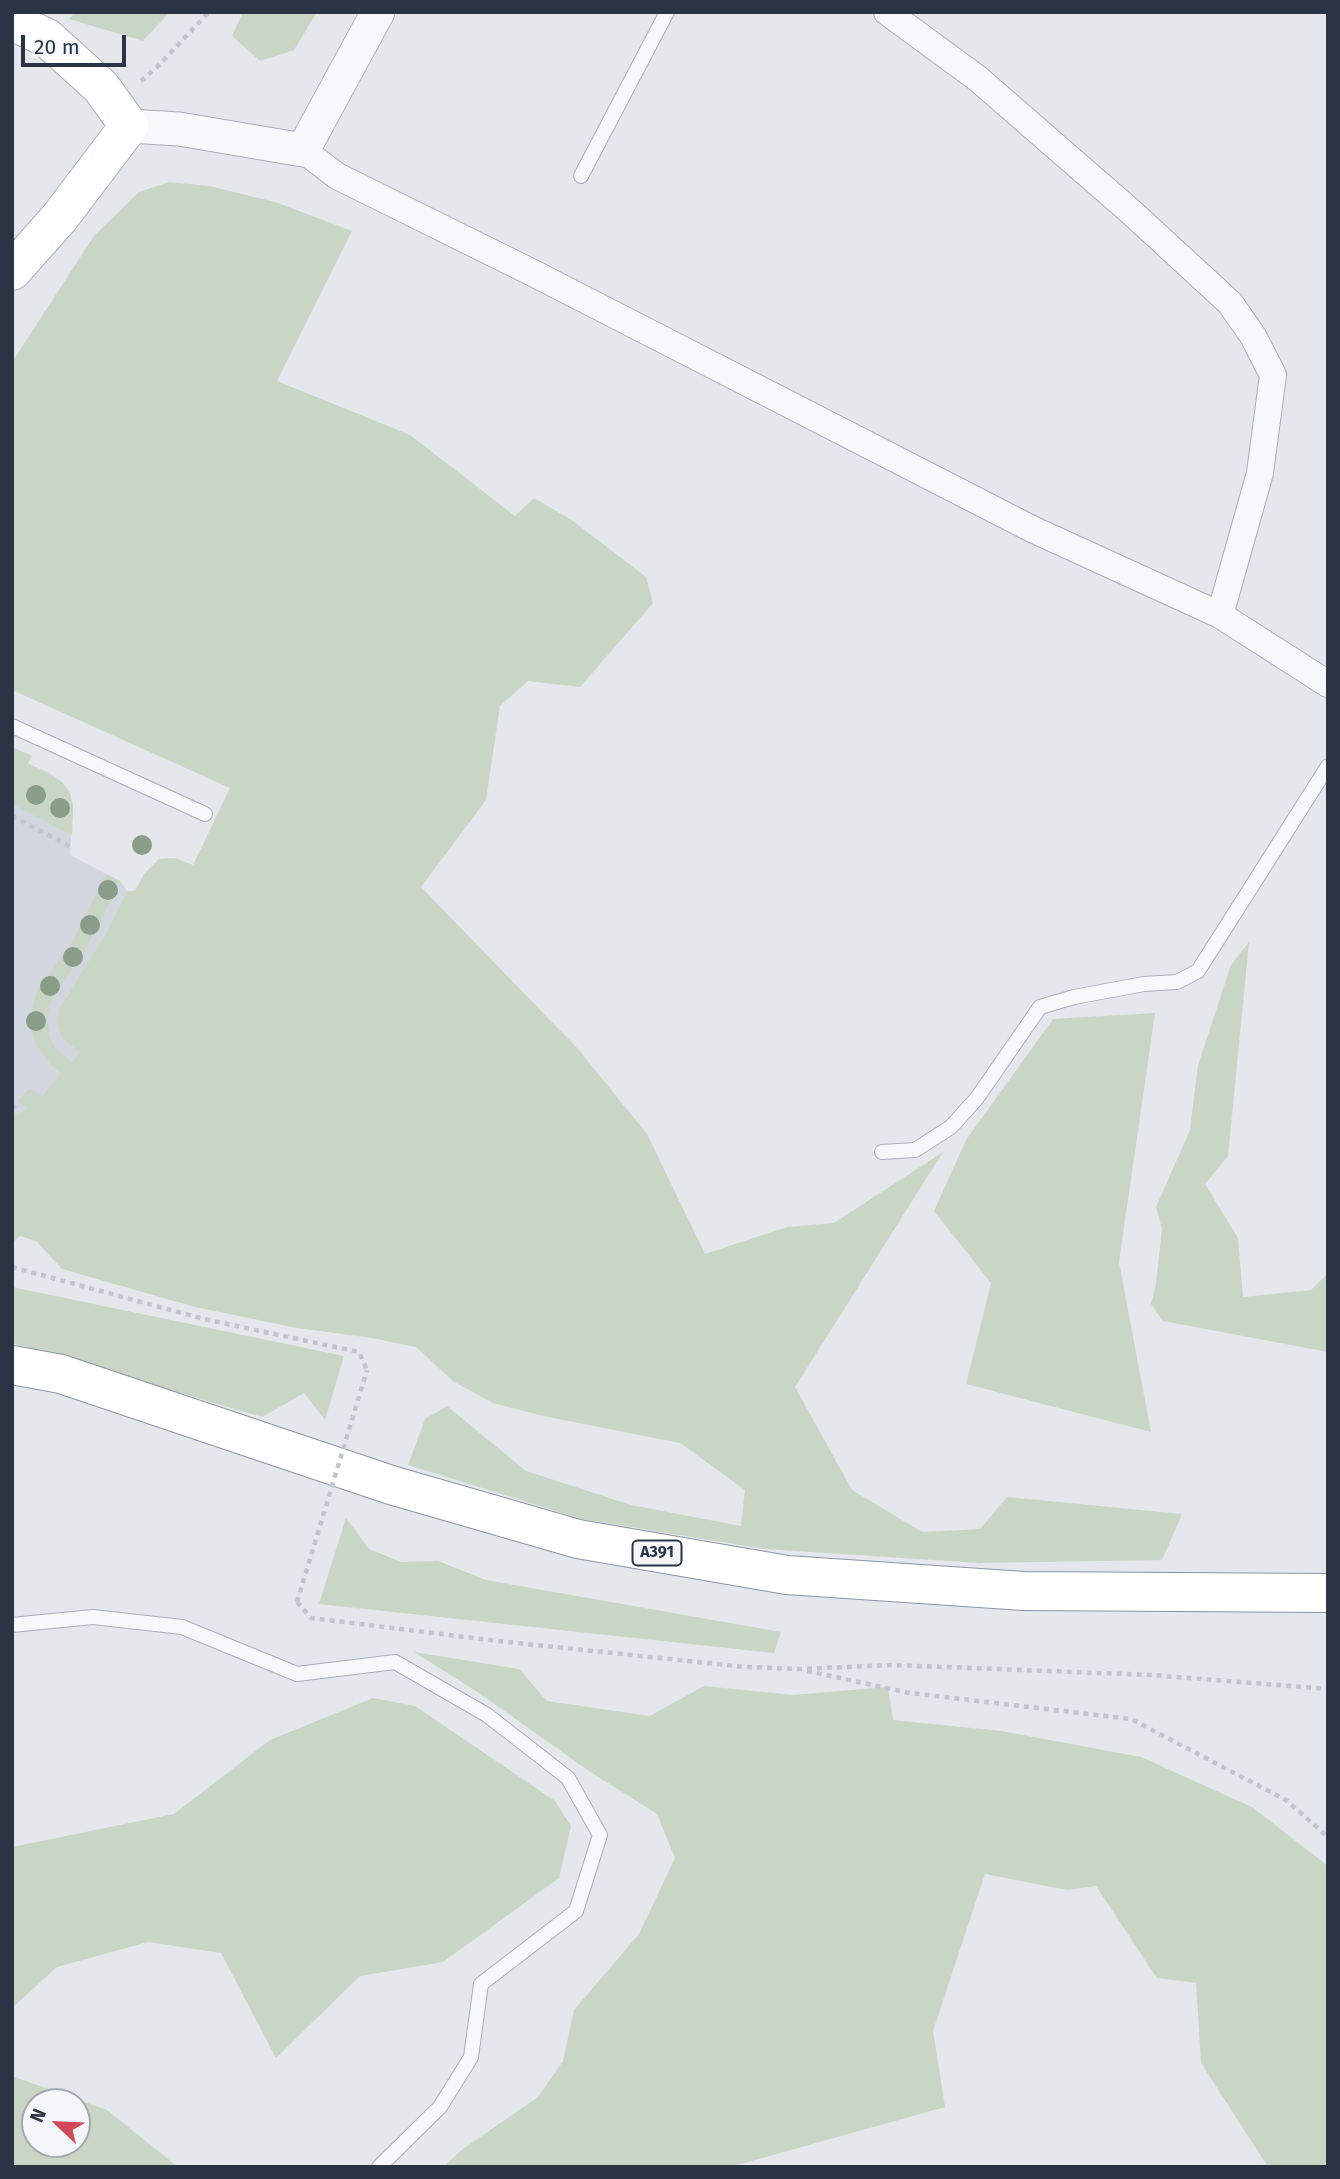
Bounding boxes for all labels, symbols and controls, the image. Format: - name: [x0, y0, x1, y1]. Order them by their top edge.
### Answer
- scale bar: [24, 21, 130, 65]
- text: 20 m: [34, 34, 80, 60]
- road number: A391: [632, 1540, 682, 1566]
- north arrow: [21, 2088, 91, 2158]
- text: N: [25, 2105, 51, 2126]

